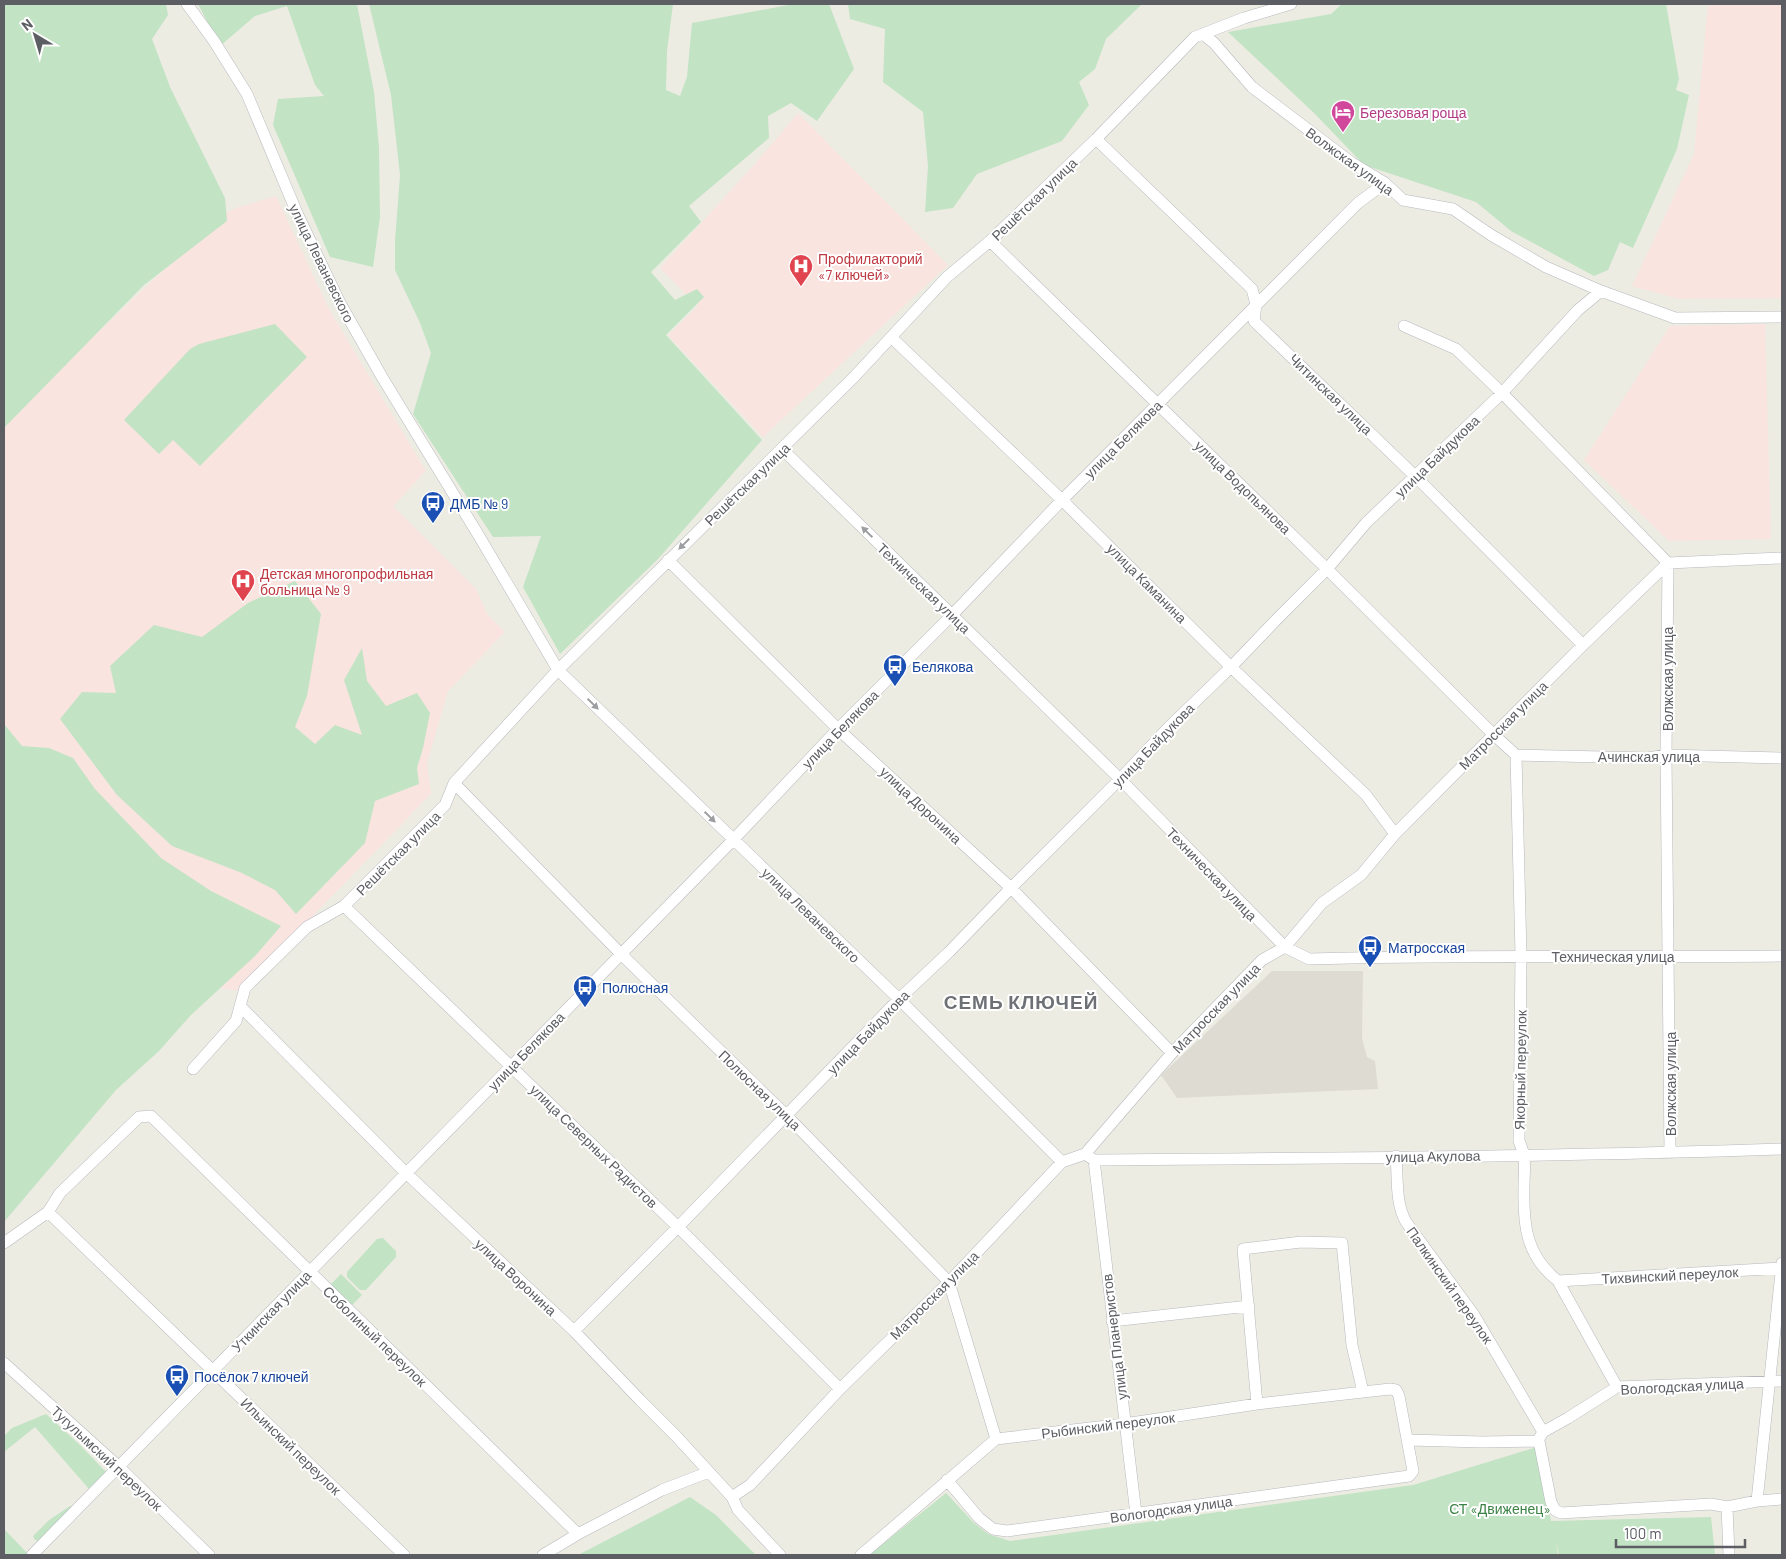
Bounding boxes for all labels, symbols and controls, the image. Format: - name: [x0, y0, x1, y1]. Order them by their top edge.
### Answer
- north arrow: [10, 10, 60, 60]
- text: N: [18, 15, 36, 34]
- hotel icon: Березовая роща: [1330, 99, 1356, 133]
- place label: Березовая роща: [1360, 104, 1467, 121]
- street label: Волжская улица: [1303, 123, 1397, 199]
- street label: Решётская улица: [988, 154, 1080, 244]
- street label: улица Леваневского: [286, 201, 358, 325]
- place label: Профилакторий «7 ключей»: [818, 250, 923, 283]
- hospital icon: Профилакторий «7 ключей»: [788, 253, 814, 287]
- street label: Читинская улица: [1286, 350, 1376, 438]
- street label: улица Белякова: [1081, 397, 1165, 481]
- street label: улица Байдукова: [1391, 411, 1483, 500]
- street label: улица Водопьянова: [1191, 437, 1295, 537]
- street label: Решётская улица: [701, 439, 793, 529]
- bus stop icon: ДМБ № 9: [420, 490, 446, 524]
- place label: ДМБ № 9: [450, 495, 508, 512]
- one-way arrow: [861, 526, 873, 538]
- one-way arrow: [678, 538, 690, 550]
- street label: Техническая улица: [874, 539, 974, 637]
- street label: улица Каманина: [1104, 540, 1191, 627]
- place label: Детская многопрофильная больница № 9: [260, 565, 433, 598]
- hospital icon: Детская многопрофильная больница № 9: [230, 568, 256, 602]
- street label: Волжская улица: [1659, 627, 1676, 731]
- bus stop icon: Белякова: [882, 653, 908, 687]
- place label: Белякова: [912, 658, 974, 675]
- street label: Матросская улица: [1455, 677, 1551, 773]
- street label: улица Белякова: [798, 686, 882, 772]
- one-way arrow: [586, 698, 598, 710]
- street label: улица Байдукова: [1109, 699, 1198, 791]
- street label: Ачинская улица: [1598, 748, 1700, 765]
- street label: улица Доронина: [877, 763, 965, 847]
- street label: Решётская улица: [352, 807, 444, 899]
- one-way arrow: [703, 811, 715, 823]
- street label: Техническая улица: [1163, 824, 1261, 924]
- street label: улица Леваневского: [758, 864, 864, 966]
- bus stop icon: Матросская: [1357, 934, 1383, 968]
- place label: Матросская: [1388, 939, 1465, 956]
- street label: Техническая улица: [1552, 948, 1675, 965]
- street label: Матросская улица: [1169, 959, 1263, 1056]
- bus stop icon: Полюсная: [572, 974, 598, 1008]
- place label: Полюсная: [602, 979, 668, 996]
- street label: улица Байдукова: [824, 986, 913, 1078]
- district label: СЕМЬ КЛЮЧЕЙ: [944, 990, 1098, 1013]
- street label: улица Белякова: [484, 1008, 568, 1094]
- street label: Якорный переулок: [1510, 1009, 1530, 1130]
- street label: Волжская улица: [1662, 1032, 1679, 1136]
- street label: Полюсная улица: [715, 1047, 805, 1134]
- street label: улица Северных Радистов: [527, 1081, 661, 1211]
- street label: улица Акулова: [1385, 1147, 1481, 1165]
- street label: Палкинский переулок: [1403, 1223, 1497, 1348]
- street label: улица Воронина: [472, 1235, 560, 1319]
- street label: Матросская улица: [886, 1247, 982, 1343]
- street label: Тихвинский переулок: [1601, 1263, 1740, 1287]
- street label: Уткинская улица: [228, 1266, 314, 1355]
- street label: улица Планеристов: [1098, 1273, 1130, 1401]
- street label: Соболиный переулок: [320, 1282, 431, 1390]
- bus stop icon: Посёлок 7 ключей: [164, 1363, 190, 1397]
- place label: Посёлок 7 ключей: [194, 1368, 309, 1385]
- street label: Вологодская улица: [1620, 1374, 1744, 1398]
- street label: Ильинский переулок: [237, 1394, 345, 1499]
- street label: Тугулымский переулок: [48, 1402, 167, 1514]
- street label: Рыбинский переулок: [1040, 1408, 1177, 1442]
- street label: Вологодская улица: [1109, 1492, 1234, 1526]
- park label: СТ «Движенец»: [1449, 1500, 1551, 1517]
- scale bar: [1616, 1516, 1745, 1548]
- text: 100 m: [1624, 1524, 1662, 1542]

